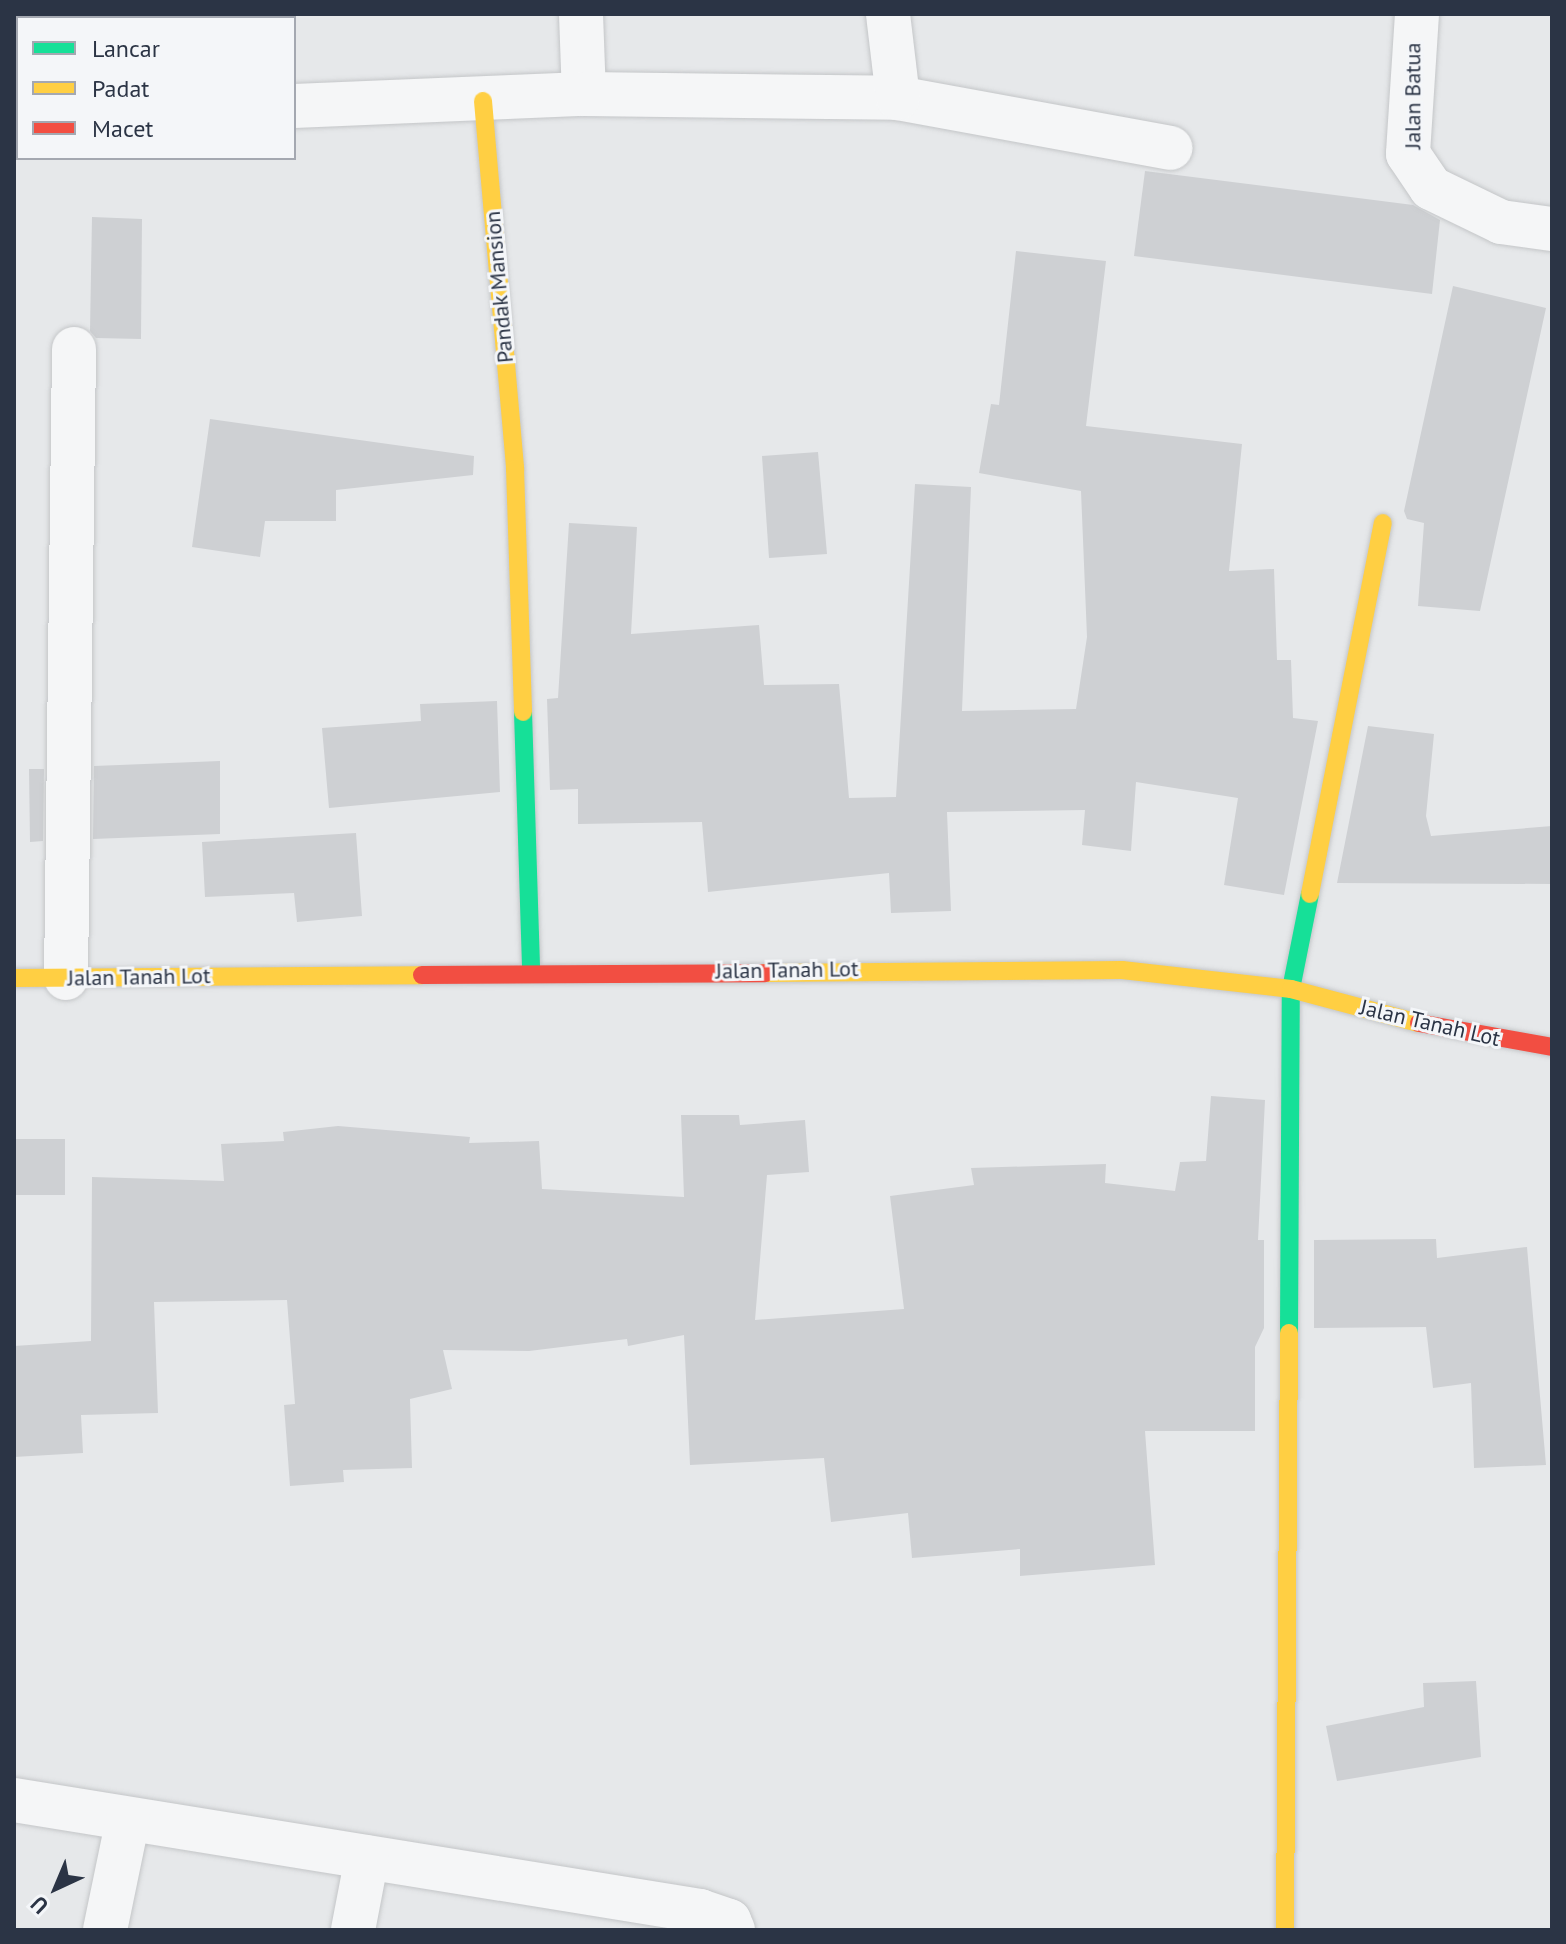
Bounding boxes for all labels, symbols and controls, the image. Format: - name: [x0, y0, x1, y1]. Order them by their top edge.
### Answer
- legend: [16, 16, 296, 160]
- text: Lancar: [92, 33, 160, 64]
- street label: Jalan Batua: [1400, 43, 1426, 149]
- text: Padat: [92, 73, 149, 104]
- text: Macet: [92, 113, 154, 144]
- street label: Pandak Mansion: [479, 210, 519, 364]
- street label: Jalan Tanah Lot: [715, 956, 859, 984]
- street label: Jalan Tanah Lot: [67, 963, 211, 991]
- street label: Jalan Tanah Lot: [1357, 994, 1503, 1052]
- north arrow: [16, 1848, 96, 1928]
- text: U: [25, 1890, 54, 1920]

